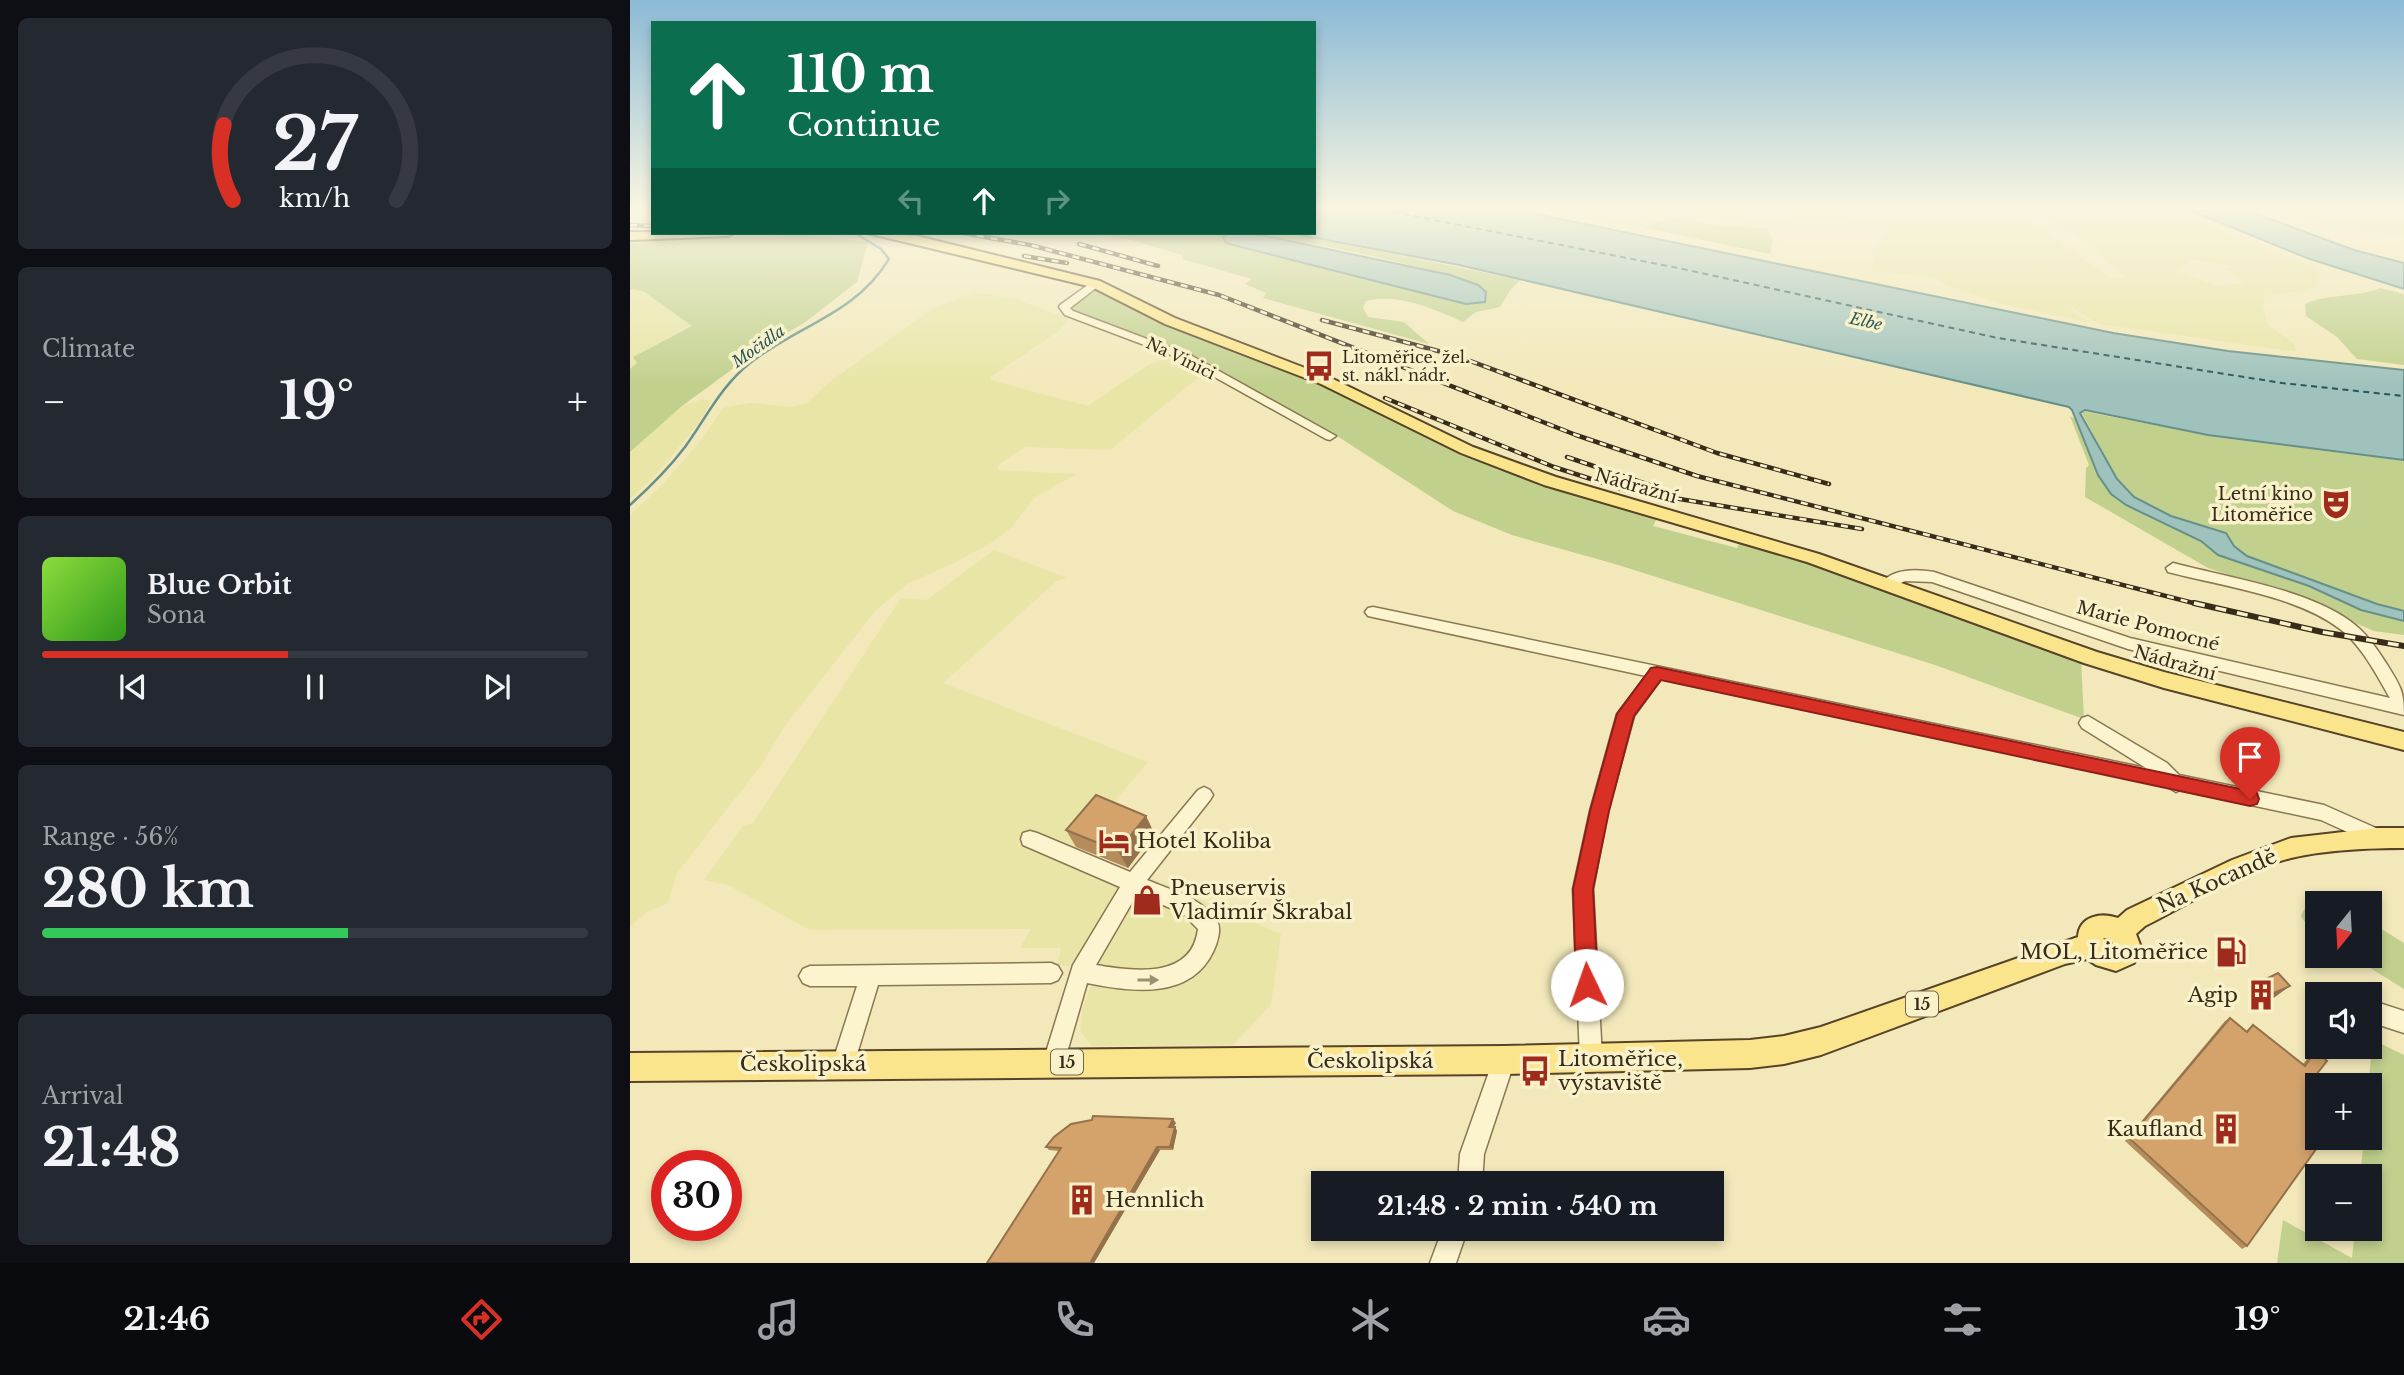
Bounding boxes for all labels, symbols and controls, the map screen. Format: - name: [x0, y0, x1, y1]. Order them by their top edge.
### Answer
- text: 110 m: [787, 44, 934, 105]
- icon: ahead: [672, 49, 763, 140]
- text: 27: [273, 99, 359, 190]
- text: Continue: [787, 105, 940, 145]
- text: km/h: [280, 182, 350, 213]
- icon: left: [892, 182, 930, 220]
- icon: ahead: [965, 182, 1003, 220]
- icon: right: [1038, 182, 1076, 220]
- water label: Elbe: [1847, 307, 1885, 335]
- water label: Močidla: [727, 321, 788, 372]
- street label: Na Vinici: [1143, 333, 1219, 384]
- text: Climate: [42, 335, 135, 363]
- place label: Litoměřice, žel. st. nákl. nádr.: [1342, 347, 1469, 385]
- bus stop icon: Litoměřice, žel. st. nákl. nádr.: [1302, 349, 1336, 383]
- text: 19°: [279, 369, 354, 433]
- text: −: [42, 378, 66, 425]
- text: +: [567, 378, 588, 425]
- street label: Nádražní: [1592, 464, 1681, 508]
- place label: Letní kino Litoměřice: [2211, 483, 2313, 526]
- theatre icon: Letní kino Litoměřice: [2319, 487, 2353, 521]
- text: Blue Orbit: [147, 569, 292, 601]
- street label: Marie Pomocné: [2074, 596, 2222, 656]
- text: Sona: [147, 601, 205, 629]
- street label: Nádražní: [2131, 641, 2220, 685]
- icon: previous: [114, 668, 152, 706]
- icon: pause: [296, 668, 334, 706]
- icon: next: [478, 668, 516, 706]
- pin: [2220, 727, 2280, 799]
- icon: arrive: [2231, 738, 2269, 776]
- text: Range · 56%: [42, 823, 179, 851]
- hotel icon: Hotel Koliba: [1097, 824, 1131, 858]
- place label: Hotel Koliba: [1137, 828, 1272, 854]
- street label: Na Kocandě: [2153, 843, 2281, 919]
- text: 280 km: [42, 857, 254, 921]
- place label: Pneuservis Vladimír Škrabal: [1169, 875, 1352, 925]
- shop icon: Pneuservis Vladimír Škrabal: [1130, 883, 1164, 917]
- north arrow: [2305, 891, 2382, 968]
- map controls: [2305, 891, 2382, 1241]
- fuel station icon: MOL, Litoměřice: [2214, 935, 2248, 969]
- place label: MOL, Litoměřice: [2020, 939, 2208, 965]
- position arrow: [1550, 948, 1624, 1022]
- one-way arrow: [1137, 974, 1159, 986]
- building icon: Agip: [2244, 978, 2278, 1012]
- place label: Agip: [2187, 982, 2238, 1008]
- button: sound: [2305, 982, 2382, 1059]
- road number: 15: [1906, 992, 1938, 1016]
- place label: Litoměřice, výstaviště: [1558, 1046, 1683, 1096]
- street label: Českolipská: [1307, 1048, 1434, 1074]
- road number: 15: [1051, 1050, 1083, 1074]
- street label: Českolipská: [740, 1051, 867, 1077]
- bus stop icon: Litoměřice, výstaviště: [1518, 1054, 1552, 1088]
- button: +: [2305, 1073, 2382, 1150]
- text: Arrival: [42, 1082, 123, 1110]
- building icon: Kaufland: [2209, 1112, 2243, 1146]
- text: 21:48: [42, 1116, 181, 1180]
- place label: Kaufland: [2106, 1116, 2203, 1142]
- speed limit sign: 30: [651, 1150, 742, 1241]
- button: −: [2305, 1164, 2382, 1241]
- building icon: Hennlich: [1065, 1183, 1099, 1217]
- place label: Hennlich: [1105, 1187, 1205, 1213]
- text: 21:48 · 2 min · 540 m: [1377, 1190, 1658, 1222]
- icon: directions: [457, 1295, 506, 1344]
- icon: music: [754, 1295, 803, 1344]
- icon: phone: [1050, 1295, 1099, 1344]
- icon: climate: [1346, 1295, 1395, 1344]
- icon: car: [1642, 1295, 1691, 1344]
- icon: filters: [1938, 1295, 1987, 1344]
- text: 21:46: [124, 1299, 210, 1339]
- text: 19°: [2234, 1299, 2280, 1339]

